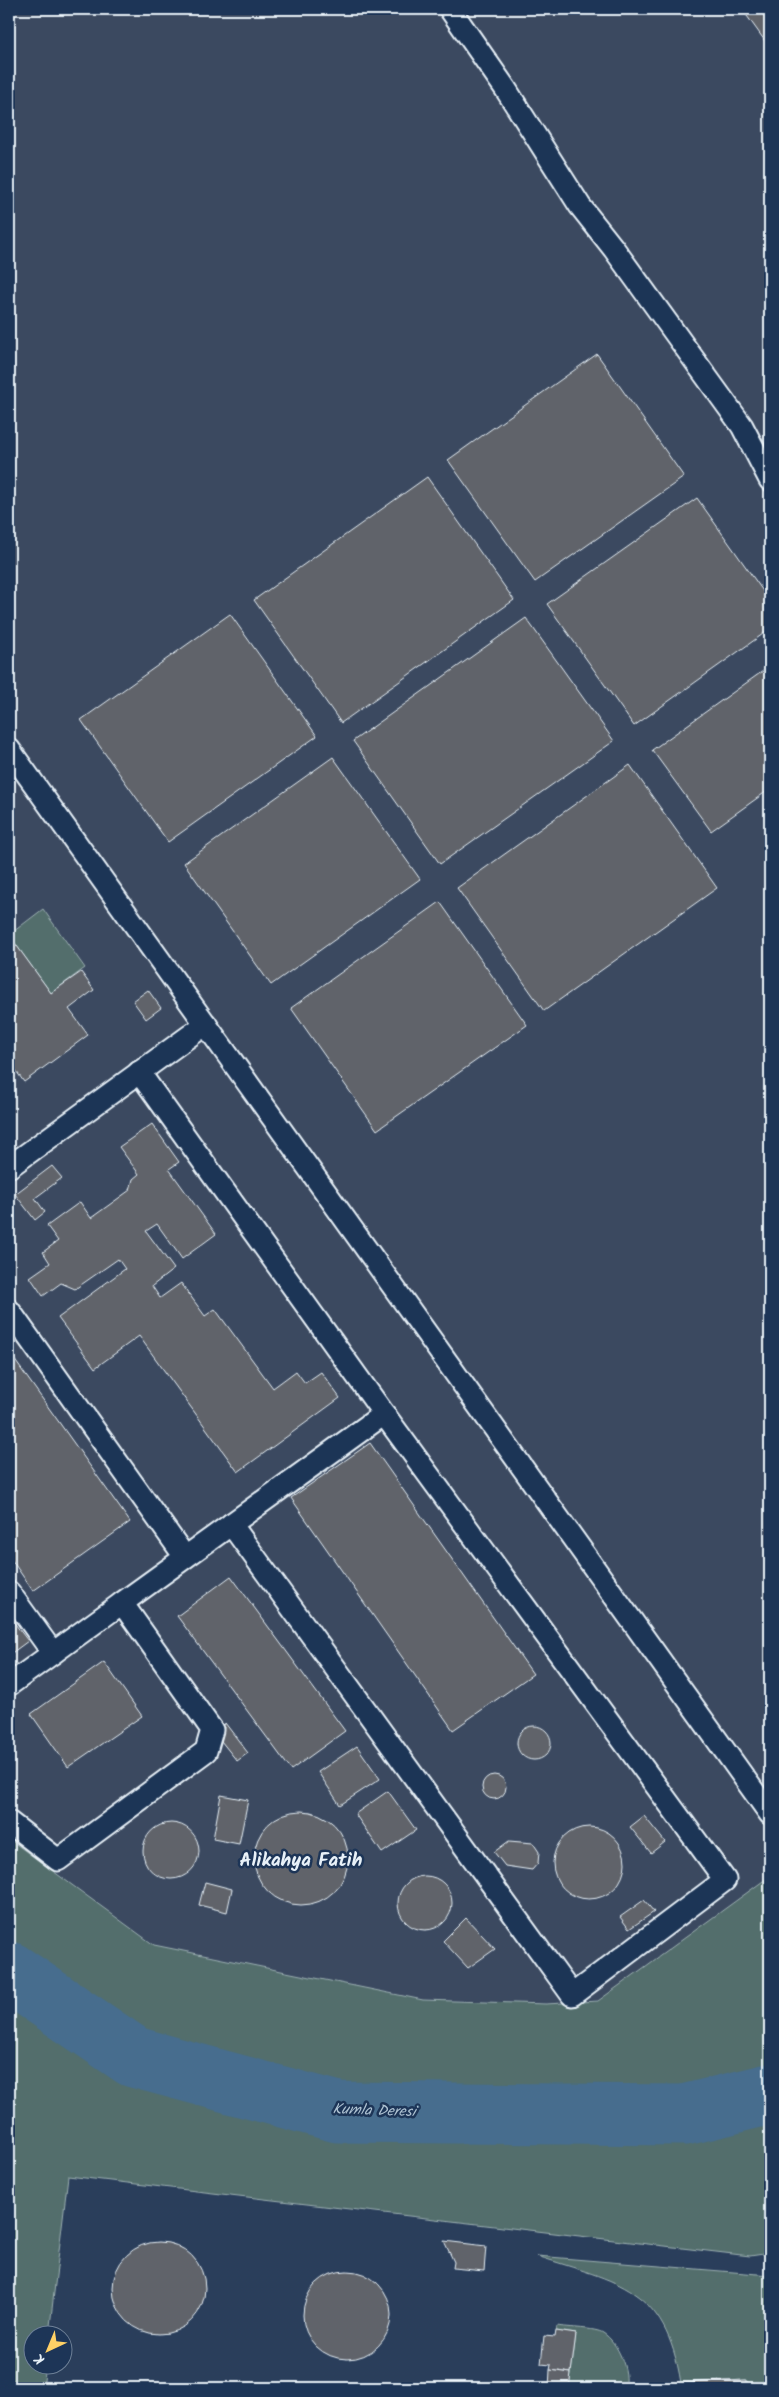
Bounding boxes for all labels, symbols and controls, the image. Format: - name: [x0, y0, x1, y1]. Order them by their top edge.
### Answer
- district label: Alikahya Fatih: [240, 1846, 363, 1876]
- water label: Kumla Deresi: [332, 2098, 419, 2125]
- north arrow: [22, 2324, 72, 2374]
- text: K: [29, 2347, 50, 2369]

